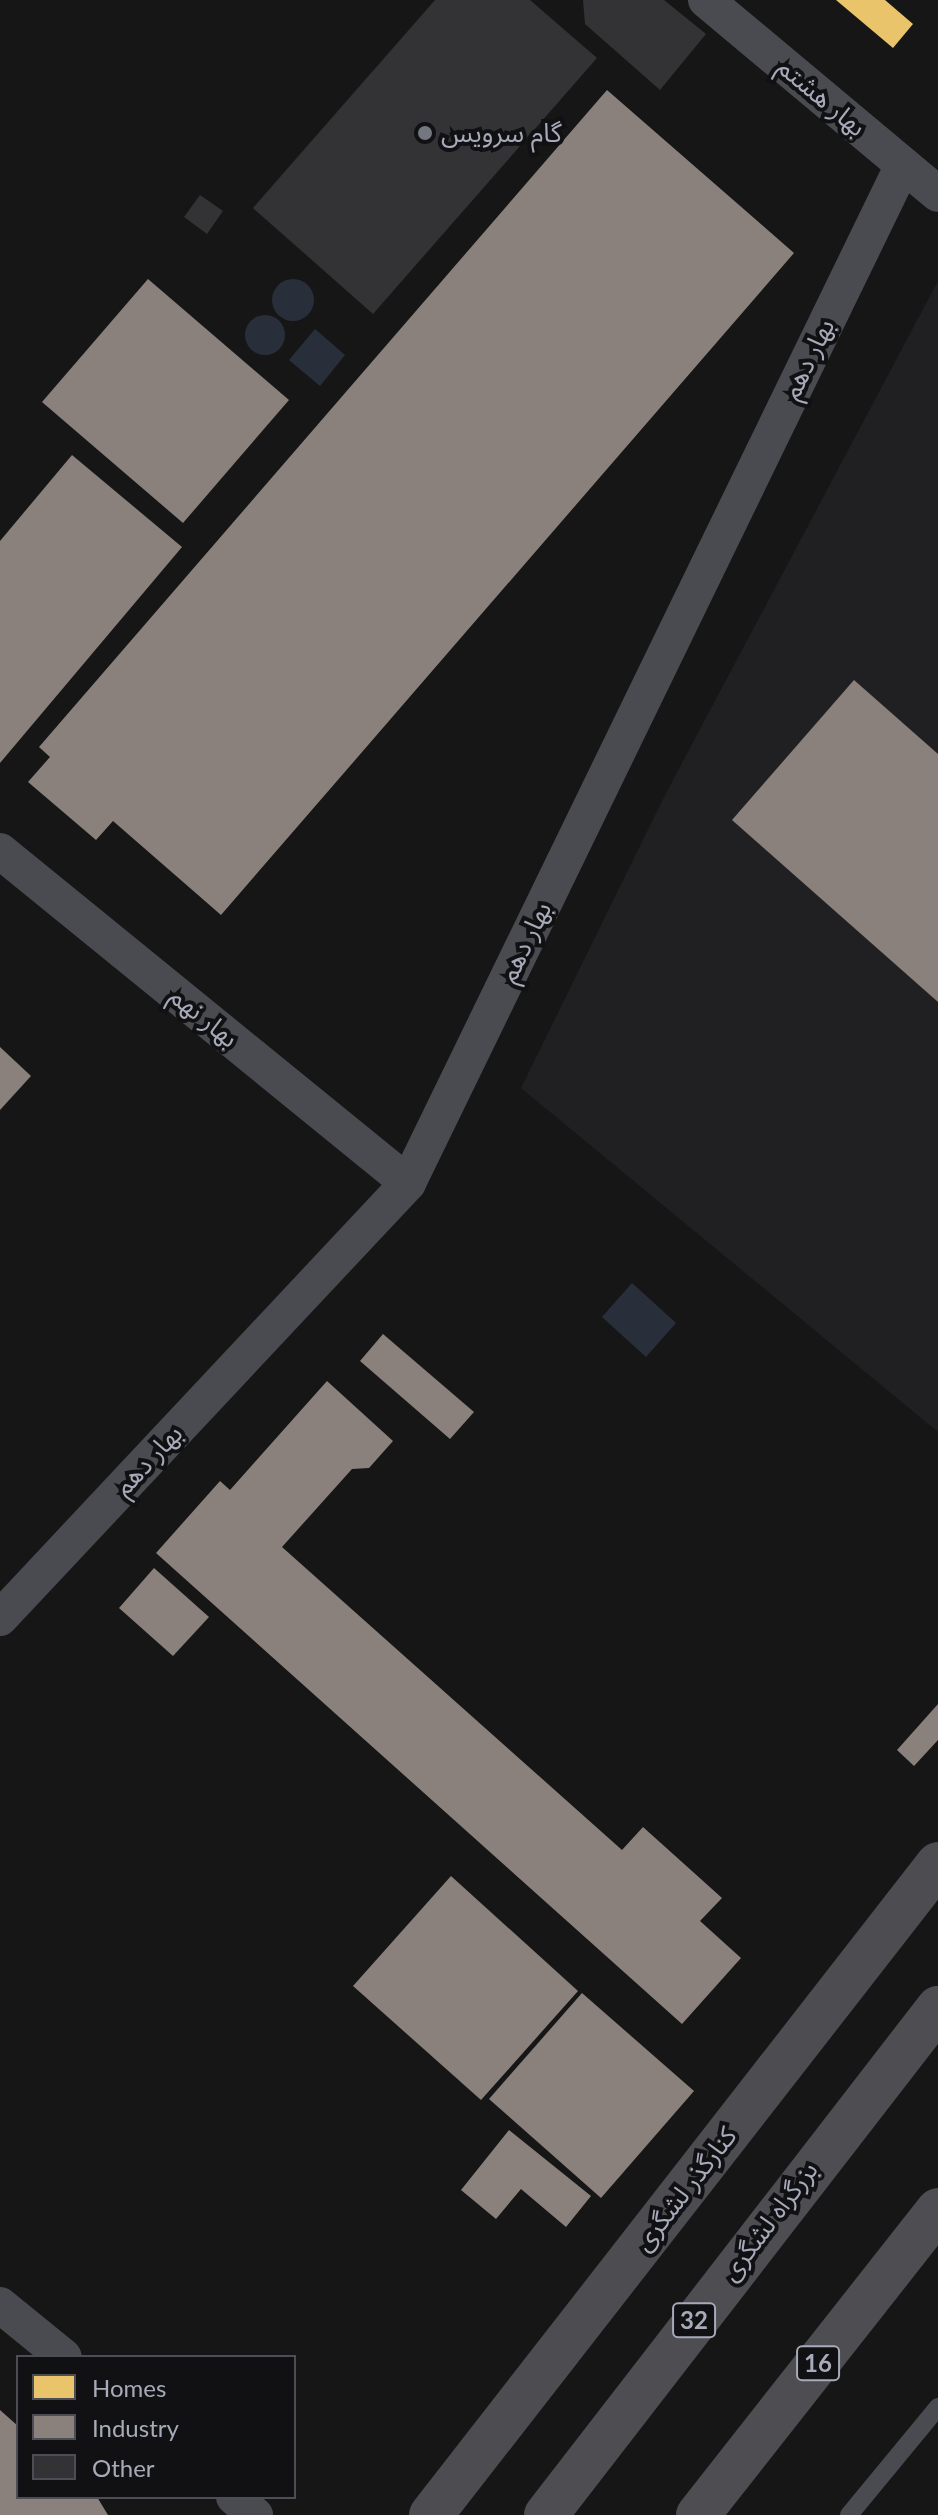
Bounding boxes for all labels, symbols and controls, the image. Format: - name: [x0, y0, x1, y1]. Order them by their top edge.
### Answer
- street label: بهار هشتم: [772, 51, 872, 143]
- place label: گام سرویس: [441, 117, 562, 149]
- marker: گام سرویس: [416, 124, 434, 142]
- street label: بهار دهم: [775, 314, 841, 404]
- street label: بهار دهم: [492, 897, 558, 987]
- street label: بهار نهم: [164, 980, 244, 1054]
- street label: بهار دهم: [107, 1418, 189, 1502]
- street label: کنارگذر لشگری: [627, 2121, 743, 2257]
- street label: بزرگراه لشگری: [714, 2155, 824, 2287]
- road number: 32: [672, 2300, 716, 2340]
- road number: 16: [796, 2343, 840, 2383]
- legend: [16, 2355, 296, 2499]
- text: Homes: [92, 2373, 166, 2402]
- text: Industry: [92, 2413, 179, 2442]
- text: Other: [92, 2453, 155, 2482]

